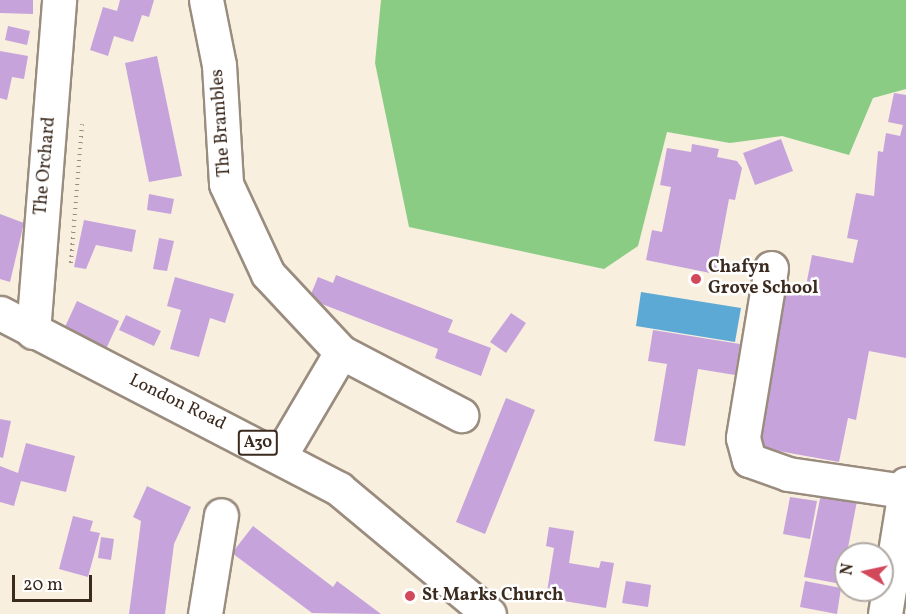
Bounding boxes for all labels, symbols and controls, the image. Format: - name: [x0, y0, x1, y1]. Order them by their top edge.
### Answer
- street label: The Brambles: [207, 68, 237, 178]
- street label: The Orchard: [31, 116, 61, 216]
- place label: Chafyn Grove School: [708, 258, 818, 300]
- marker: Chafyn Grove School: [689, 272, 703, 286]
- street label: London Road: [125, 370, 229, 436]
- road number: A30: [237, 430, 279, 456]
- north arrow: [834, 542, 894, 602]
- text: N: [836, 562, 860, 577]
- scale bar: [15, 563, 94, 601]
- text: 20 m: [23, 573, 63, 598]
- place label: St Marks Church: [422, 585, 563, 607]
- marker: St Marks Church: [403, 589, 417, 603]

